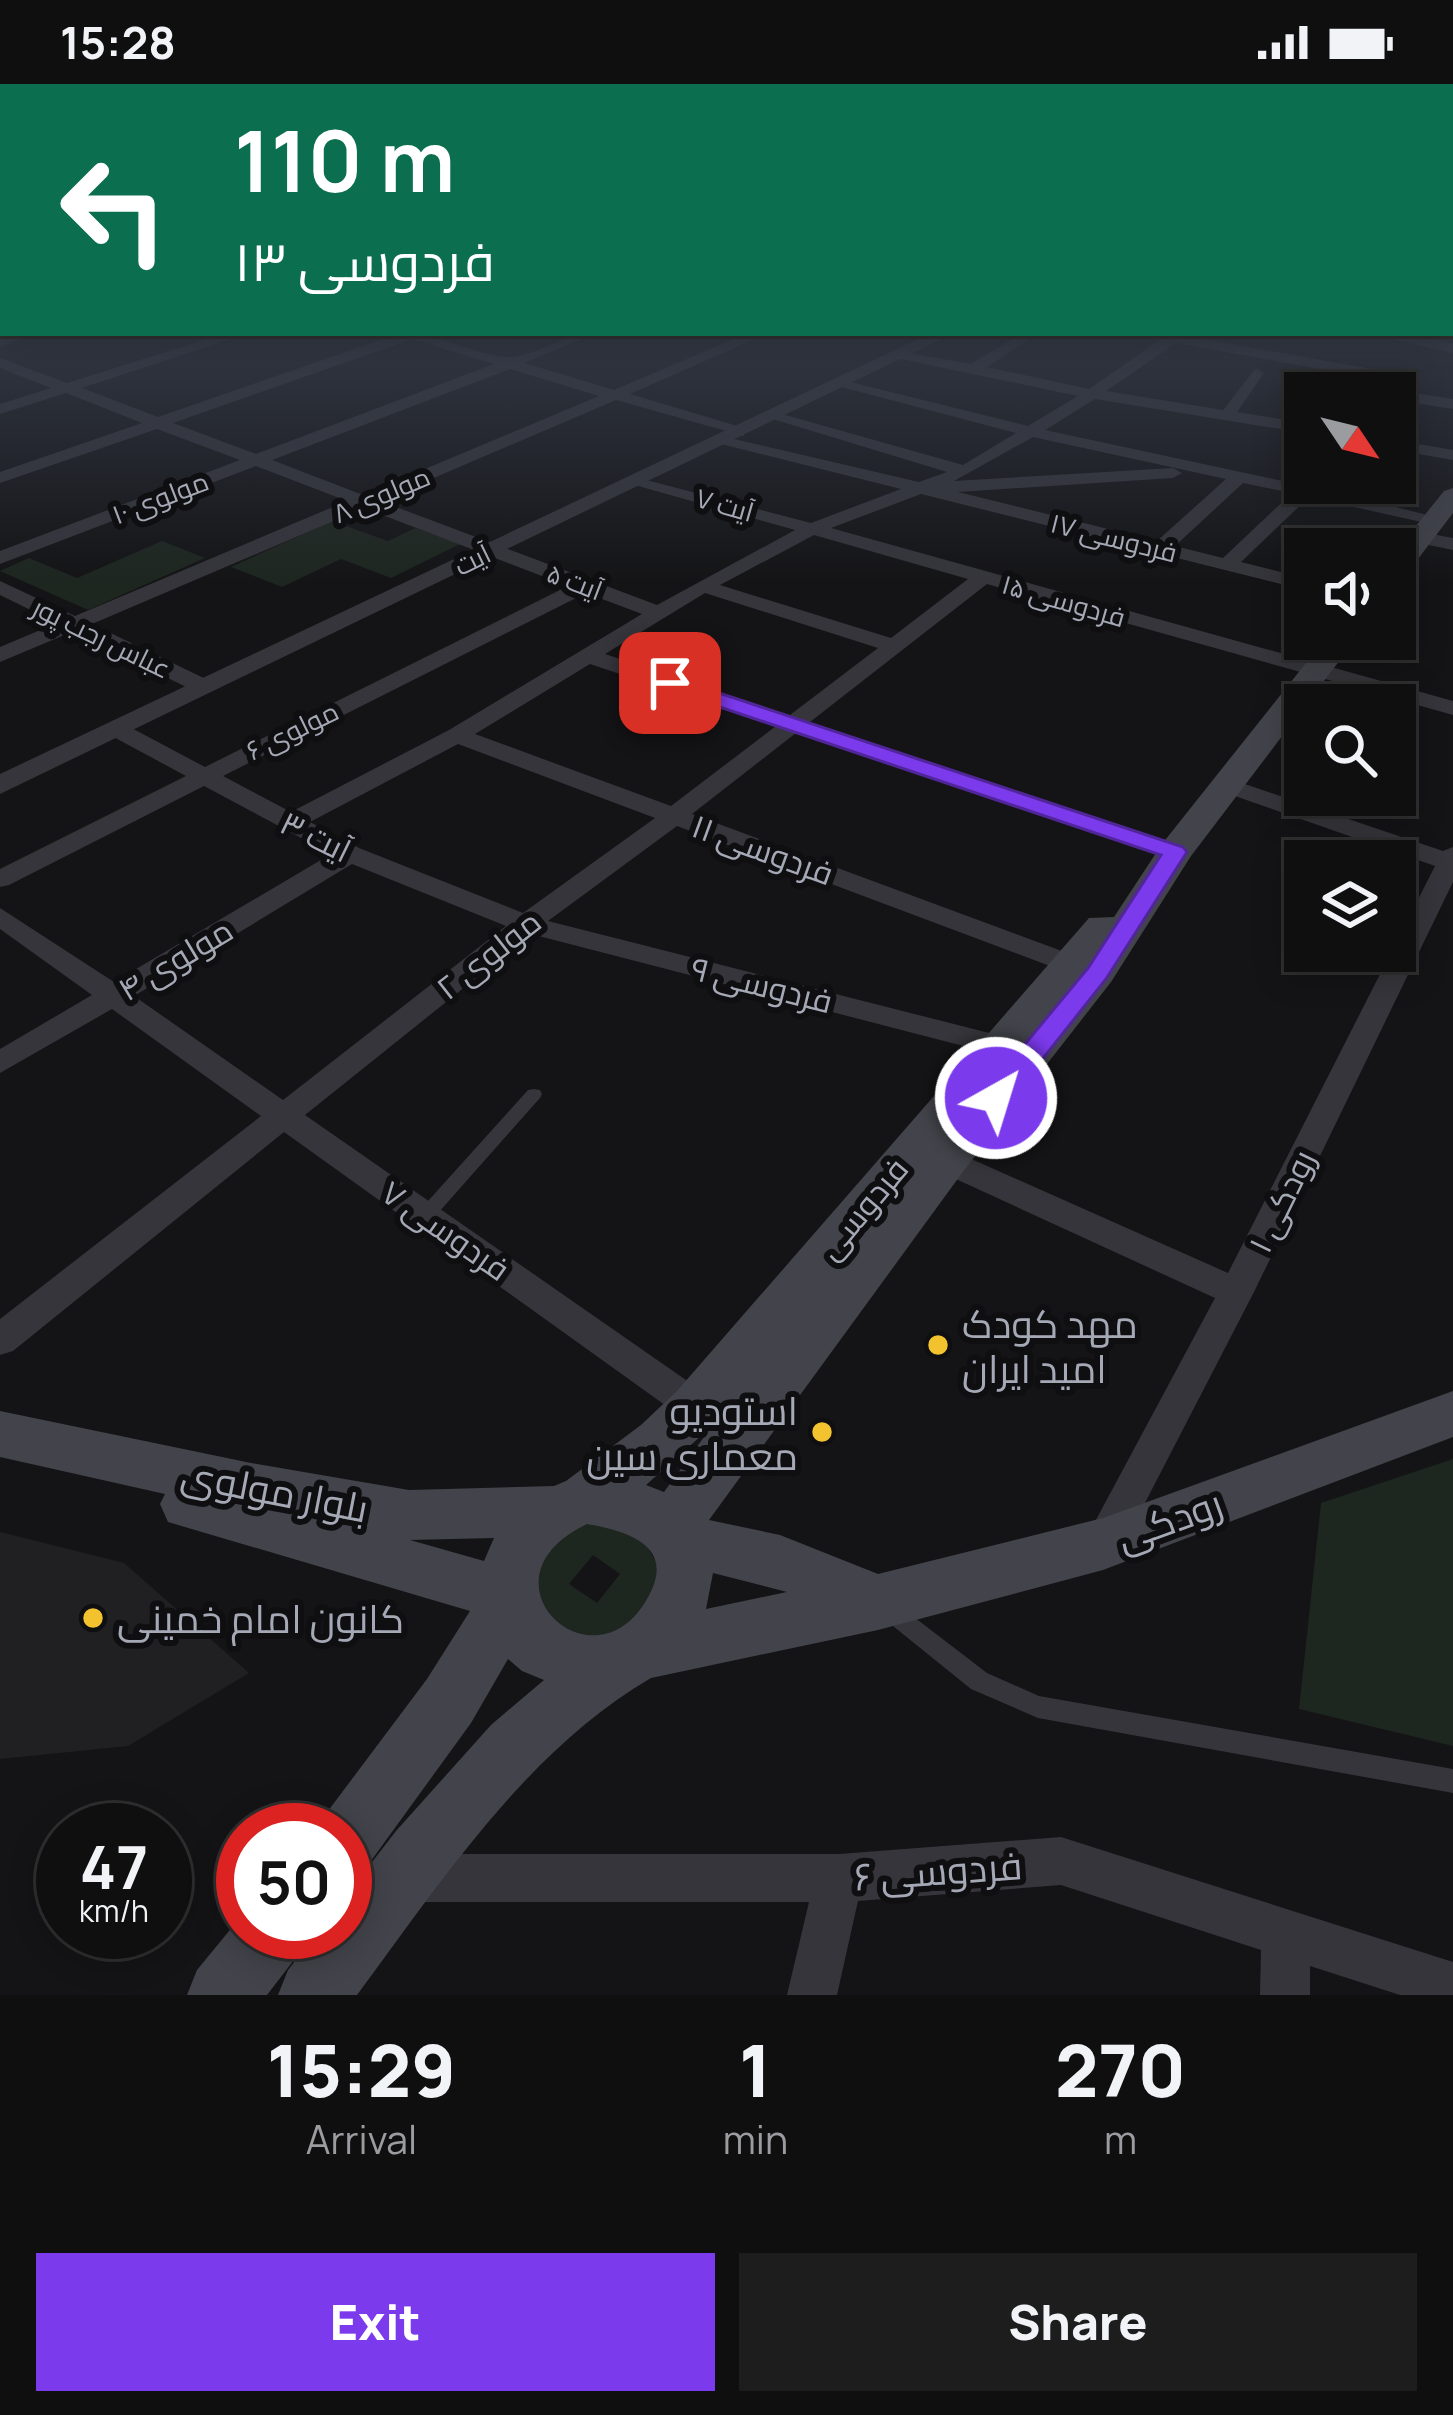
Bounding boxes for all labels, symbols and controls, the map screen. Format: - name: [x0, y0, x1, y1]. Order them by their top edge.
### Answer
- text: 15:28: [60, 11, 176, 73]
- text: 110 m: [234, 102, 455, 217]
- icon: left: [36, 132, 192, 288]
- text: فردوسی ۱۳: [234, 223, 495, 297]
- north arrow: [1284, 372, 1416, 504]
- map controls: [1284, 372, 1416, 972]
- street label: مولوی ۸: [327, 457, 435, 531]
- street label: مولوی ۱۰: [106, 462, 214, 532]
- street label: آیت ۷: [692, 478, 758, 530]
- street label: فردوسی ۱۷: [1047, 503, 1181, 571]
- button: sound: [1284, 528, 1416, 660]
- street label: آیت: [447, 534, 497, 584]
- street label: آیت ۵: [542, 554, 608, 608]
- street label: فردوسی ۱۵: [998, 565, 1130, 635]
- street label: عباس رجب پور: [24, 587, 177, 687]
- pin: [619, 632, 721, 734]
- icon: arrive: [637, 650, 703, 716]
- button: search: [1284, 684, 1416, 816]
- street label: مولوی ۶: [240, 692, 344, 768]
- street label: آیت ۳: [273, 800, 359, 872]
- street label: فردوسی ۱۱: [686, 803, 840, 895]
- button: layers: [1284, 840, 1416, 972]
- street label: مولوی ۲: [426, 899, 550, 1009]
- street label: مولوی ۴: [109, 907, 241, 1011]
- street label: فردوسی ۹: [687, 945, 837, 1023]
- position arrow: [933, 1035, 1059, 1161]
- street label: رودکی ۱: [1237, 1142, 1325, 1260]
- street label: فردوسی: [806, 1147, 918, 1269]
- street label: فردوسی ۷: [373, 1169, 519, 1291]
- place label: مهد کودک امید ایران: [962, 1296, 1138, 1395]
- marker: مهد کودک امید ایران: [925, 1332, 951, 1358]
- place label: استودیو معماری سین: [586, 1383, 798, 1482]
- marker: استودیو معماری سین: [809, 1419, 835, 1445]
- street label: بلوار مولوی: [177, 1445, 373, 1535]
- street label: رودکی: [1108, 1475, 1230, 1563]
- place label: کانون امام خمینی: [117, 1591, 404, 1646]
- marker: کانون امام خمینی: [80, 1605, 106, 1631]
- speed limit sign: 50: [216, 1803, 372, 1959]
- text: 47: [80, 1825, 148, 1907]
- street label: فردوسی ۶: [852, 1837, 1024, 1903]
- text: km/h: [79, 1890, 149, 1931]
- text: 15:29: [267, 2020, 456, 2119]
- text: 1: [739, 2020, 772, 2119]
- text: 270: [1055, 2020, 1186, 2119]
- text: Arrival: [306, 2112, 417, 2166]
- text: min: [723, 2112, 788, 2166]
- text: m: [1104, 2112, 1137, 2166]
- button: Exit: [36, 2253, 715, 2391]
- button: Share: [739, 2253, 1417, 2391]

